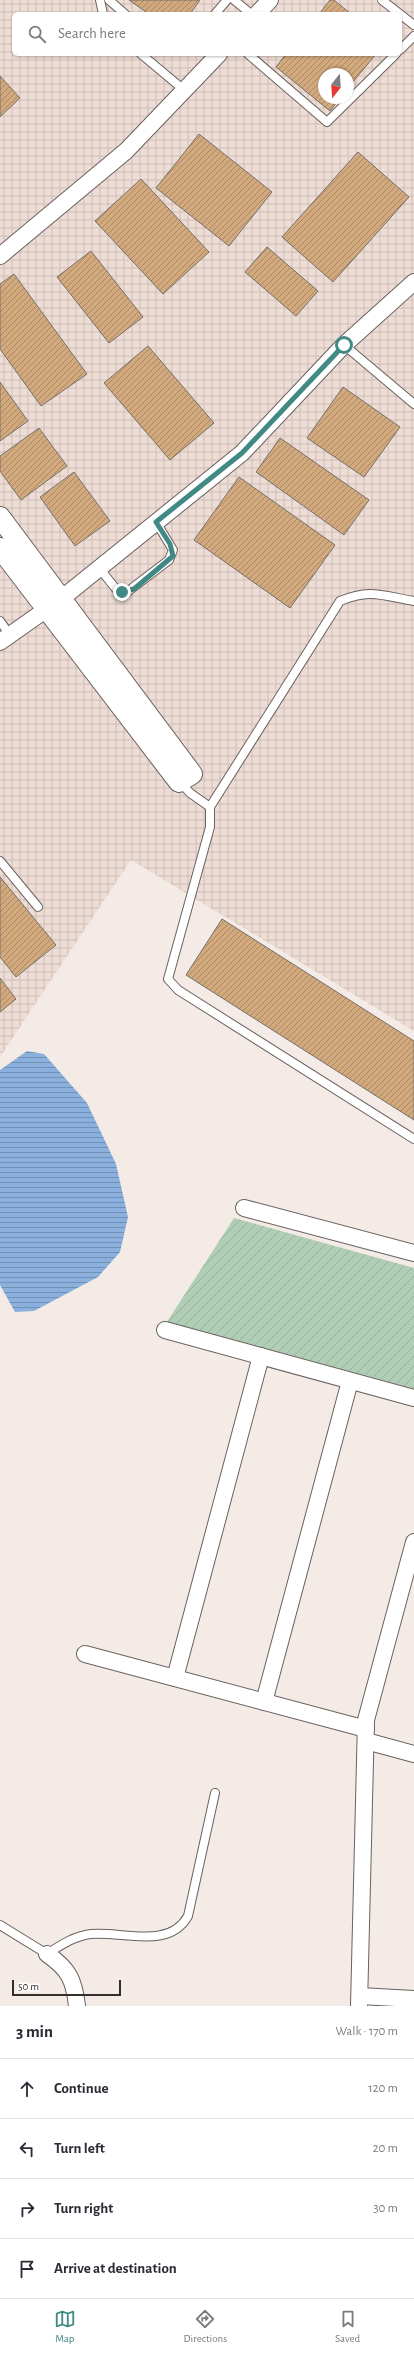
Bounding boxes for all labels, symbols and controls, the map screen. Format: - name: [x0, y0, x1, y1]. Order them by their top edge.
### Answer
- search box: [12, 12, 402, 56]
- icon: search: [26, 23, 48, 45]
- text: Search here: [58, 26, 126, 41]
- north arrow: [318, 68, 354, 104]
- route start: [335, 336, 353, 354]
- route end: [113, 583, 131, 601]
- scale bar: [12, 1978, 121, 1997]
- text: 50 m: [18, 1981, 39, 1992]
- text: 3 min: [16, 2023, 53, 2040]
- text: Walk · 170 m: [335, 2025, 398, 2038]
- icon: ahead: [16, 2078, 38, 2100]
- text: Continue: [54, 2081, 109, 2096]
- text: 120 m: [368, 2082, 398, 2095]
- icon: left: [16, 2138, 38, 2160]
- text: Turn left: [54, 2141, 105, 2156]
- text: 20 m: [373, 2142, 398, 2155]
- icon: right: [16, 2198, 38, 2220]
- text: Turn right: [54, 2201, 113, 2216]
- text: 30 m: [373, 2202, 398, 2215]
- icon: arrive: [16, 2258, 38, 2280]
- text: Arrive at destination: [54, 2261, 177, 2276]
- tab: Map: [54, 2308, 76, 2345]
- tab: Directions: [183, 2308, 227, 2345]
- tab: Saved: [335, 2308, 360, 2345]

